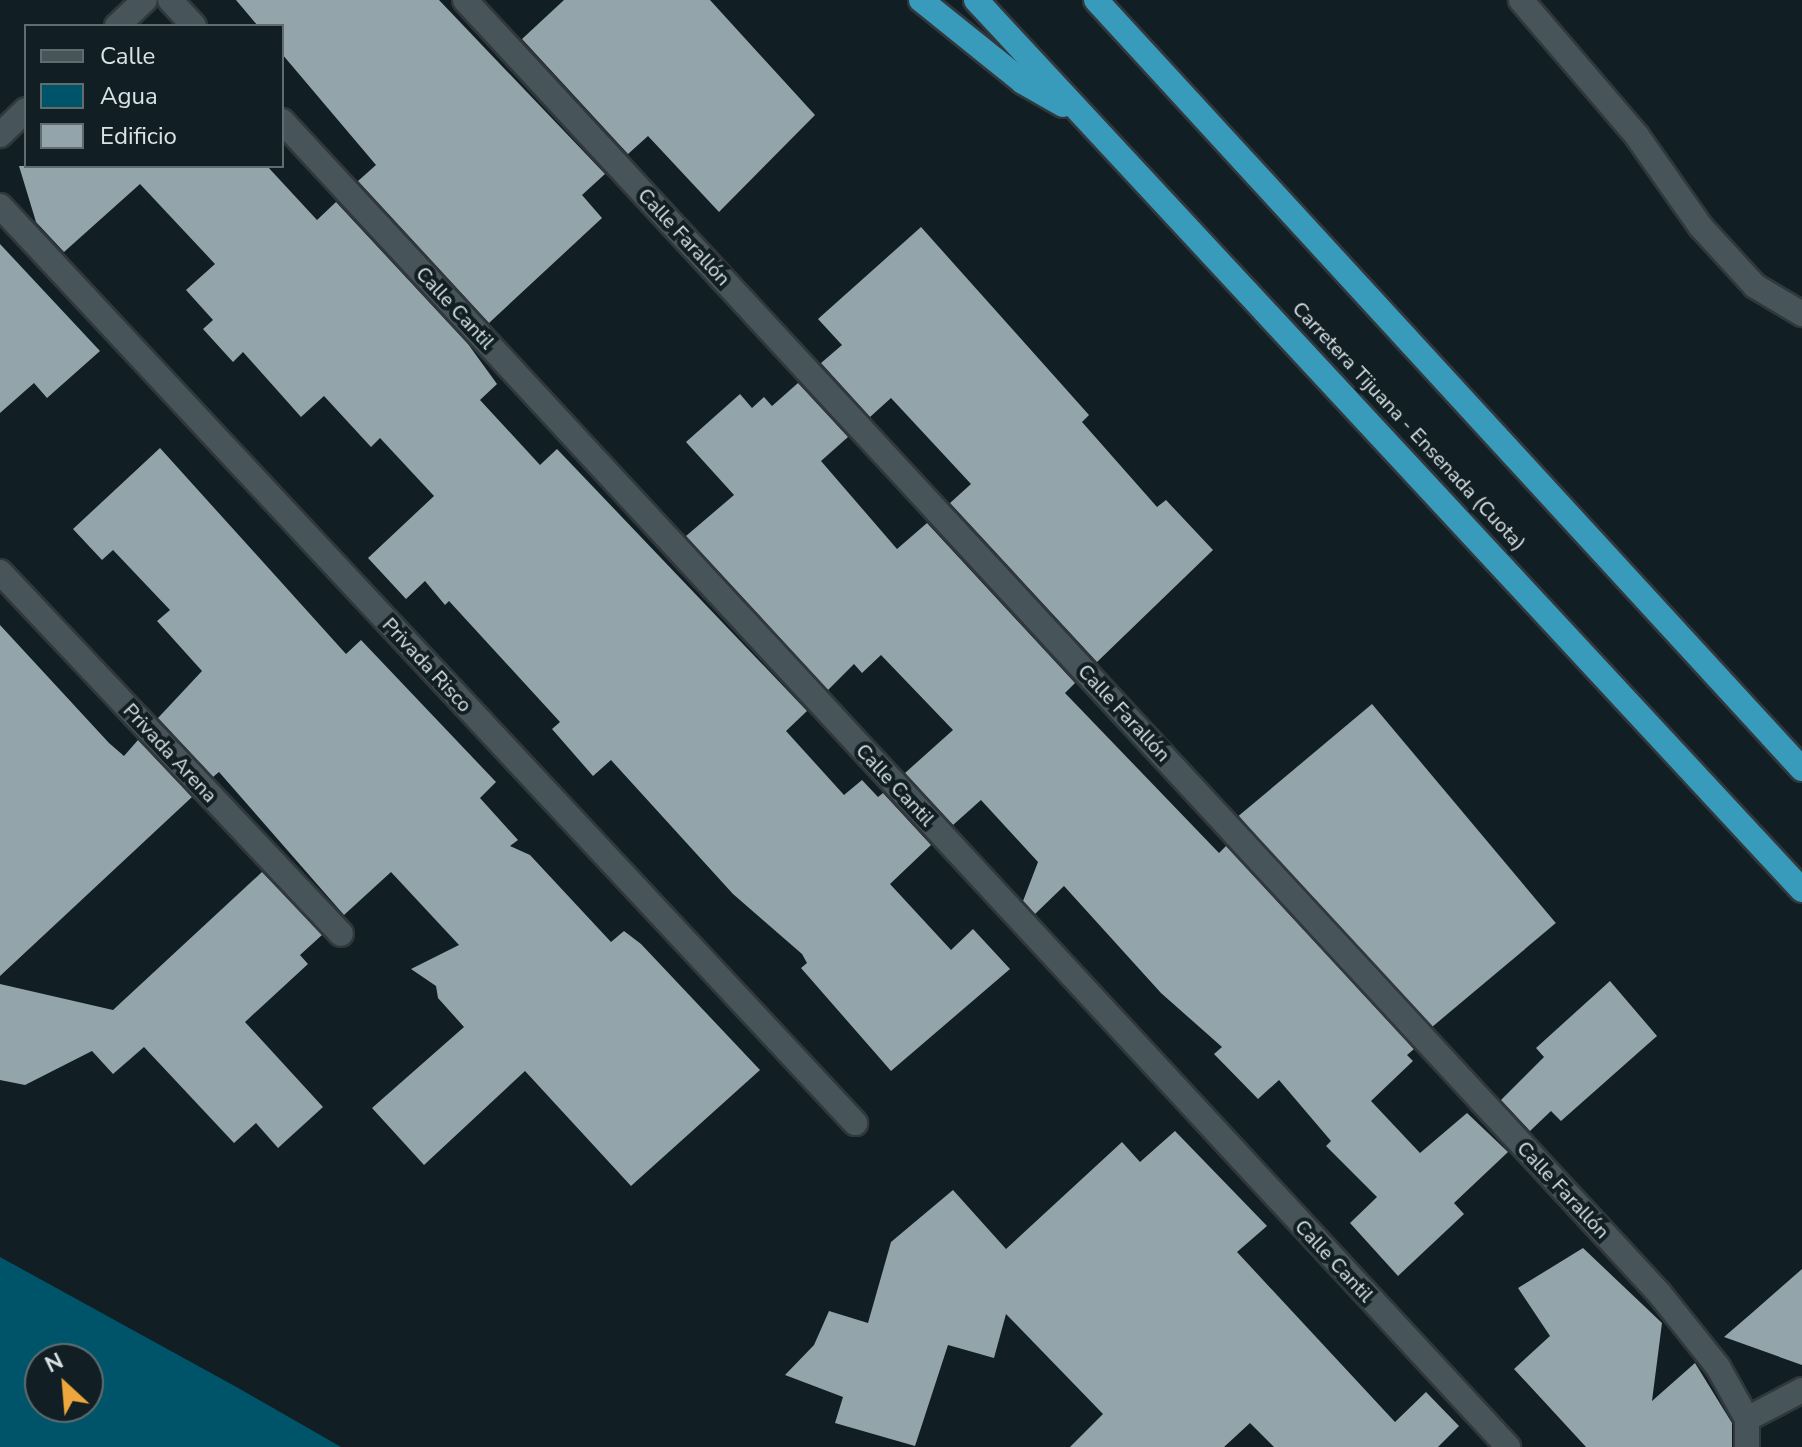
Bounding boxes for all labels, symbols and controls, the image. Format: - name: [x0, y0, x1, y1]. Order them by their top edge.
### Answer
- legend: [24, 24, 284, 168]
- text: Calle: [100, 40, 155, 72]
- text: Agua: [100, 80, 158, 112]
- text: Edificio: [100, 120, 177, 152]
- street label: Calle Farallón: [633, 183, 735, 291]
- street label: Calle Cantil: [411, 262, 499, 354]
- street label: Carretera Tijuana - Ensenada (Cuota): [1287, 297, 1531, 555]
- street label: Privada Risco: [377, 613, 477, 717]
- street label: Calle Farallón: [1073, 659, 1175, 767]
- street label: Privada Arena: [118, 699, 222, 807]
- street label: Calle Cantil: [851, 739, 939, 831]
- street label: Calle Farallón: [1512, 1136, 1614, 1244]
- street label: Calle Cantil: [1290, 1215, 1378, 1307]
- north arrow: [24, 1343, 104, 1423]
- text: N: [40, 1346, 68, 1380]

